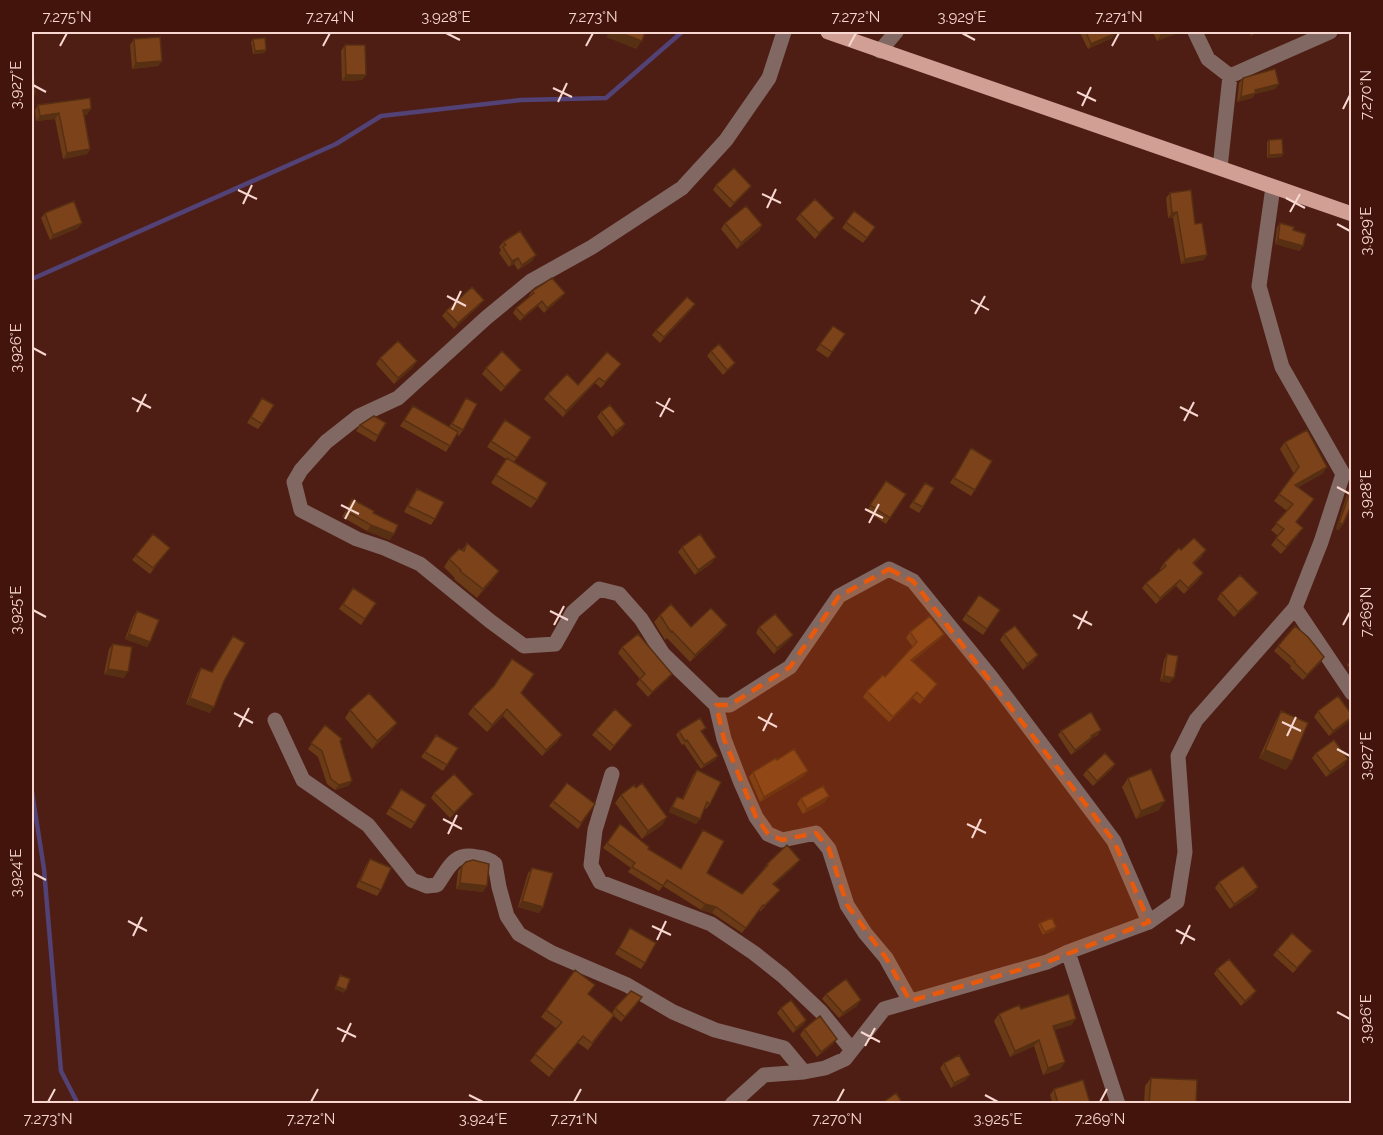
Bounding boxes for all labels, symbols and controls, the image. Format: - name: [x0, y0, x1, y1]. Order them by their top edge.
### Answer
- text: 7.275°N: [42, 8, 92, 26]
- text: 7.274°N: [306, 8, 354, 26]
- text: 3.928°E: [421, 8, 471, 26]
- text: 7.273°N: [569, 8, 617, 26]
- text: 7.272°N: [832, 8, 880, 26]
- text: 3.929°E: [938, 8, 986, 26]
- text: 7.271°N: [1095, 8, 1143, 26]
- text: 3.927°E: [7, 61, 25, 109]
- text: 7.270°N: [1357, 70, 1375, 120]
- text: 3.929°E: [1357, 207, 1375, 255]
- text: 3.926°E: [7, 323, 25, 373]
- text: 3.928°E: [1357, 469, 1375, 519]
- text: 3.925°E: [7, 586, 25, 634]
- text: 7.269°N: [1357, 587, 1375, 637]
- text: 3.927°E: [1357, 732, 1375, 780]
- text: 3.924°E: [7, 849, 25, 897]
- text: 3.926°E: [1357, 994, 1375, 1044]
- text: 7.273°N: [24, 1110, 72, 1128]
- text: 7.272°N: [287, 1110, 335, 1128]
- text: 3.924°E: [459, 1110, 507, 1128]
- text: 7.271°N: [550, 1110, 598, 1128]
- text: 7.270°N: [812, 1110, 862, 1128]
- text: 3.925°E: [974, 1110, 1022, 1128]
- text: 7.269°N: [1075, 1110, 1125, 1128]

